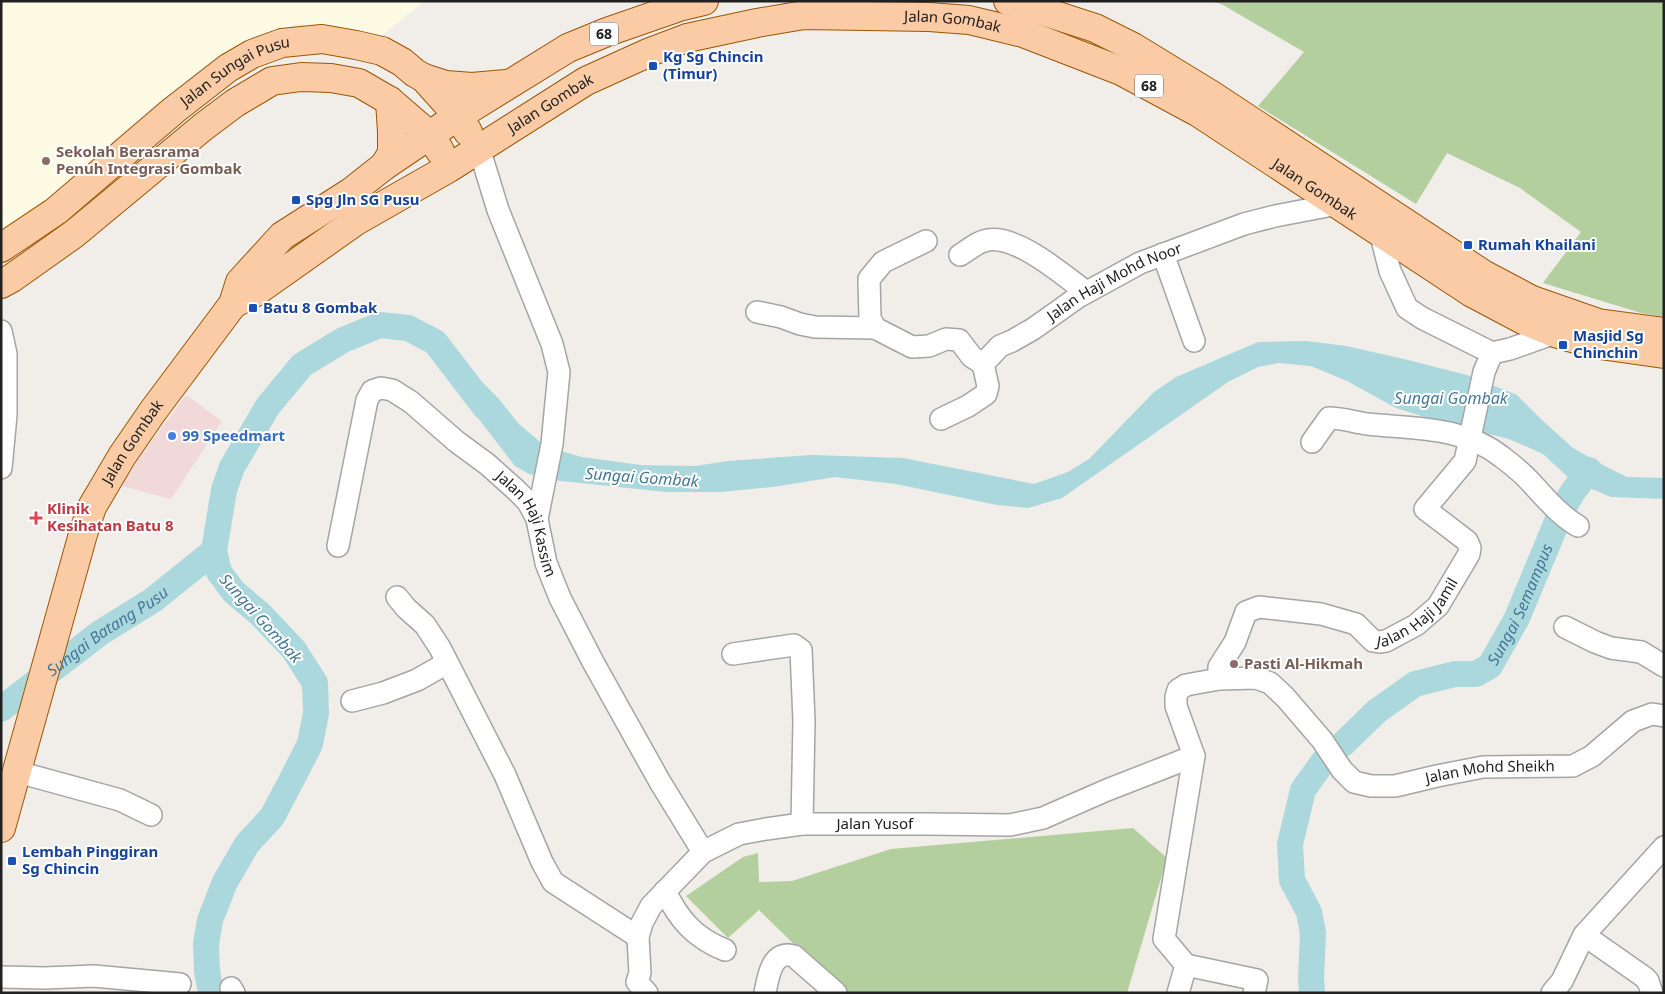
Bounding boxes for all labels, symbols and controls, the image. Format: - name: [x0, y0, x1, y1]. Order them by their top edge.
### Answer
- street label: Jalan Gombak: [902, 6, 1003, 36]
- road number: 68: [590, 22, 618, 46]
- street label: Jalan Sungai Pusu: [174, 31, 291, 112]
- place label: Kg Sg Chincin (Timur): [663, 46, 764, 83]
- marker: Kg Sg Chincin (Timur): [647, 60, 659, 72]
- street label: Jalan Gombak: [502, 68, 596, 138]
- road number: 68: [1135, 74, 1163, 98]
- place label: Sekolah Berasrama Penuh Integrasi Gombak: [56, 141, 243, 178]
- street label: Jalan Gombak: [1267, 152, 1362, 224]
- marker: Sekolah Berasrama Penuh Integrasi Gombak: [40, 155, 52, 167]
- place label: Spg Jln SG Pusu: [306, 189, 420, 209]
- marker: Spg Jln SG Pusu: [290, 194, 302, 206]
- place label: Rumah Khailani: [1478, 234, 1596, 254]
- street label: Jalan Haji Mohd Noor: [1041, 237, 1184, 326]
- marker: Rumah Khailani: [1462, 239, 1474, 251]
- place label: Batu 8 Gombak: [263, 297, 378, 317]
- marker: Batu 8 Gombak: [247, 302, 259, 314]
- place label: Masjid Sg Chinchin: [1573, 325, 1644, 362]
- marker: Masjid Sg Chinchin: [1557, 339, 1569, 351]
- water label: Sungai Gombak: [1394, 387, 1509, 409]
- street label: Jalan Gombak: [95, 395, 167, 490]
- place label: 99 Speedmart: [182, 425, 286, 445]
- marker: 99 Speedmart: [166, 430, 178, 442]
- water label: Sungai Gombak: [585, 462, 700, 492]
- street label: Jalan Haji Kassim: [491, 464, 561, 579]
- place label: Klinik Kesihatan Batu 8: [47, 498, 174, 535]
- marker: Klinik Kesihatan Batu 8: [29, 511, 43, 525]
- water label: Sungai Semampus: [1482, 540, 1558, 669]
- water label: Sungai Gombak: [215, 569, 308, 668]
- street label: Jalan Haji Jamil: [1373, 574, 1462, 651]
- water label: Sungai Batang Pusu: [42, 581, 173, 681]
- place label: Pasti Al-Hikmah: [1244, 653, 1363, 673]
- marker: Pasti Al-Hikmah: [1228, 658, 1240, 670]
- street label: Jalan Mohd Sheikh: [1421, 755, 1555, 788]
- street label: Jalan Yusof: [834, 813, 914, 833]
- place label: Lembah Pinggiran Sg Chincin: [22, 841, 158, 878]
- marker: Lembah Pinggiran Sg Chincin: [6, 855, 18, 867]

